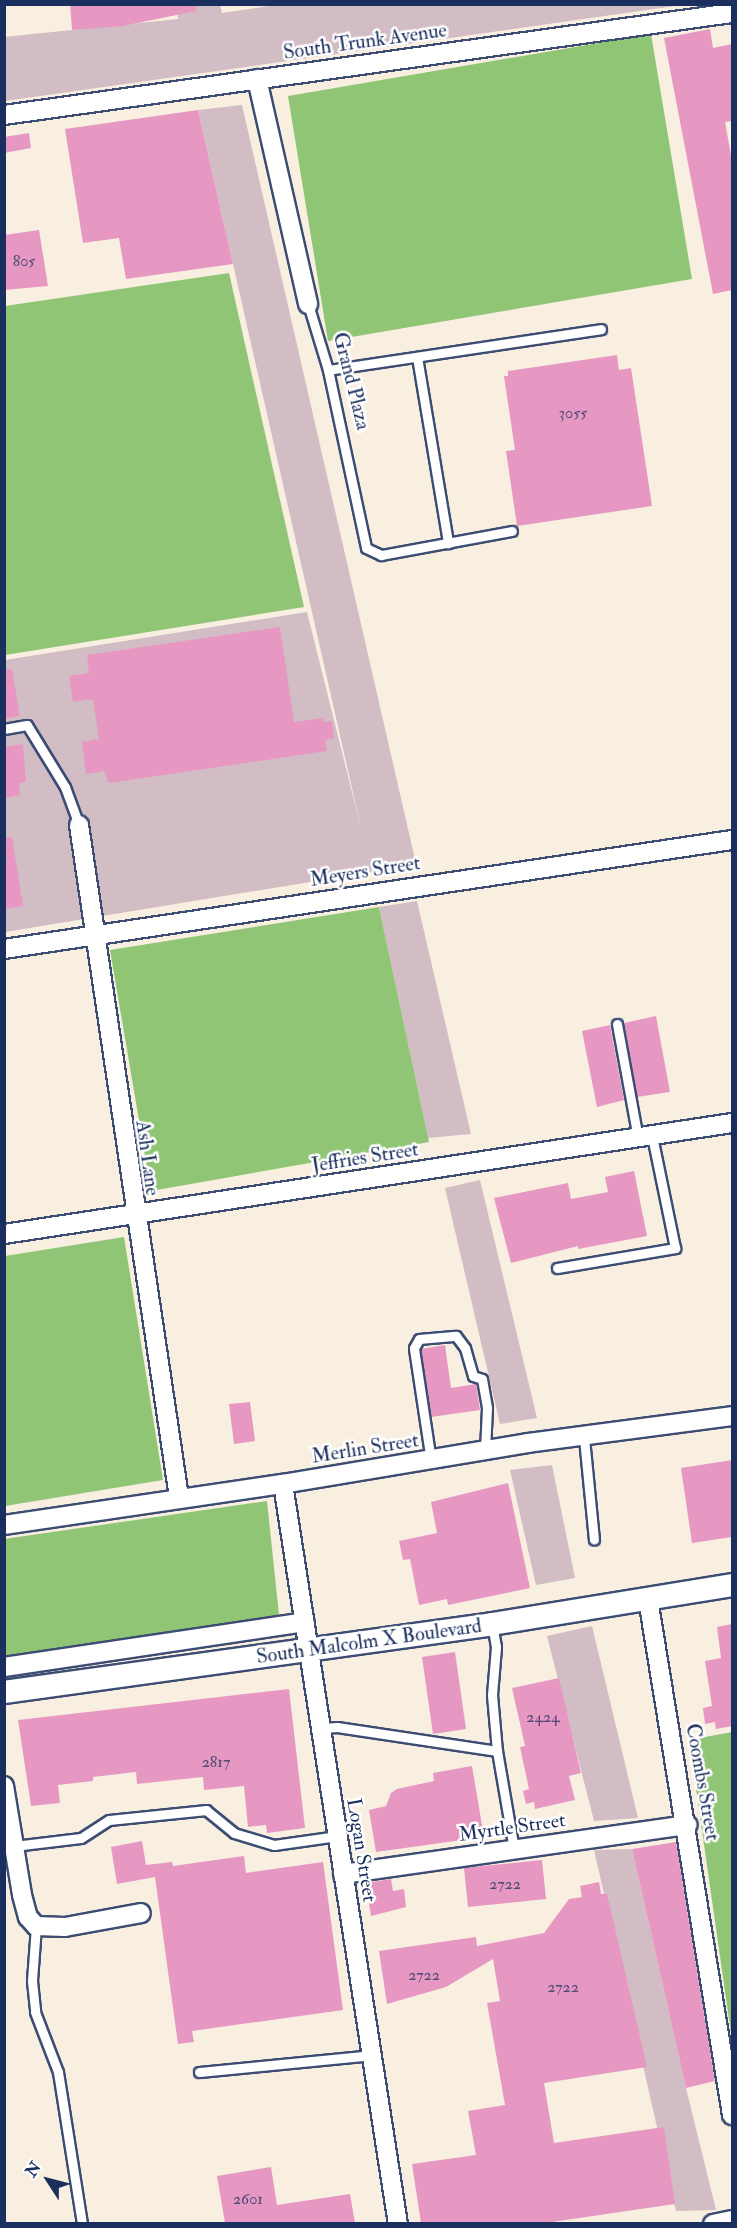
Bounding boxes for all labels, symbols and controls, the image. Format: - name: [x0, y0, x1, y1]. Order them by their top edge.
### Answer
- street label: South Trunk Avenue: [282, 18, 448, 64]
- house number: 805: [13, 251, 35, 271]
- street label: Grand Plaza: [328, 330, 376, 432]
- house number: 3055: [559, 403, 587, 423]
- street label: Meyers Street: [308, 850, 422, 892]
- street label: Ash Lane: [131, 1119, 165, 1197]
- street label: Jeffries Street: [310, 1137, 420, 1177]
- street label: Merlin Street: [310, 1428, 420, 1468]
- street label: South Malcolm X Boulevard: [255, 1613, 483, 1669]
- house number: 2424: [526, 1707, 560, 1727]
- street label: Coombs Street: [681, 1722, 725, 1842]
- house number: 2817: [202, 1752, 230, 1772]
- street label: Logan Street: [342, 1796, 382, 1904]
- street label: Myrtle Street: [457, 1808, 567, 1846]
- house number: 2722: [489, 1874, 521, 1894]
- house number: 2722: [408, 1965, 440, 1985]
- house number: 2722: [547, 1977, 579, 1997]
- north arrow: [18, 2150, 78, 2210]
- text: N: [21, 2158, 46, 2181]
- house number: 2601: [233, 2189, 263, 2209]

